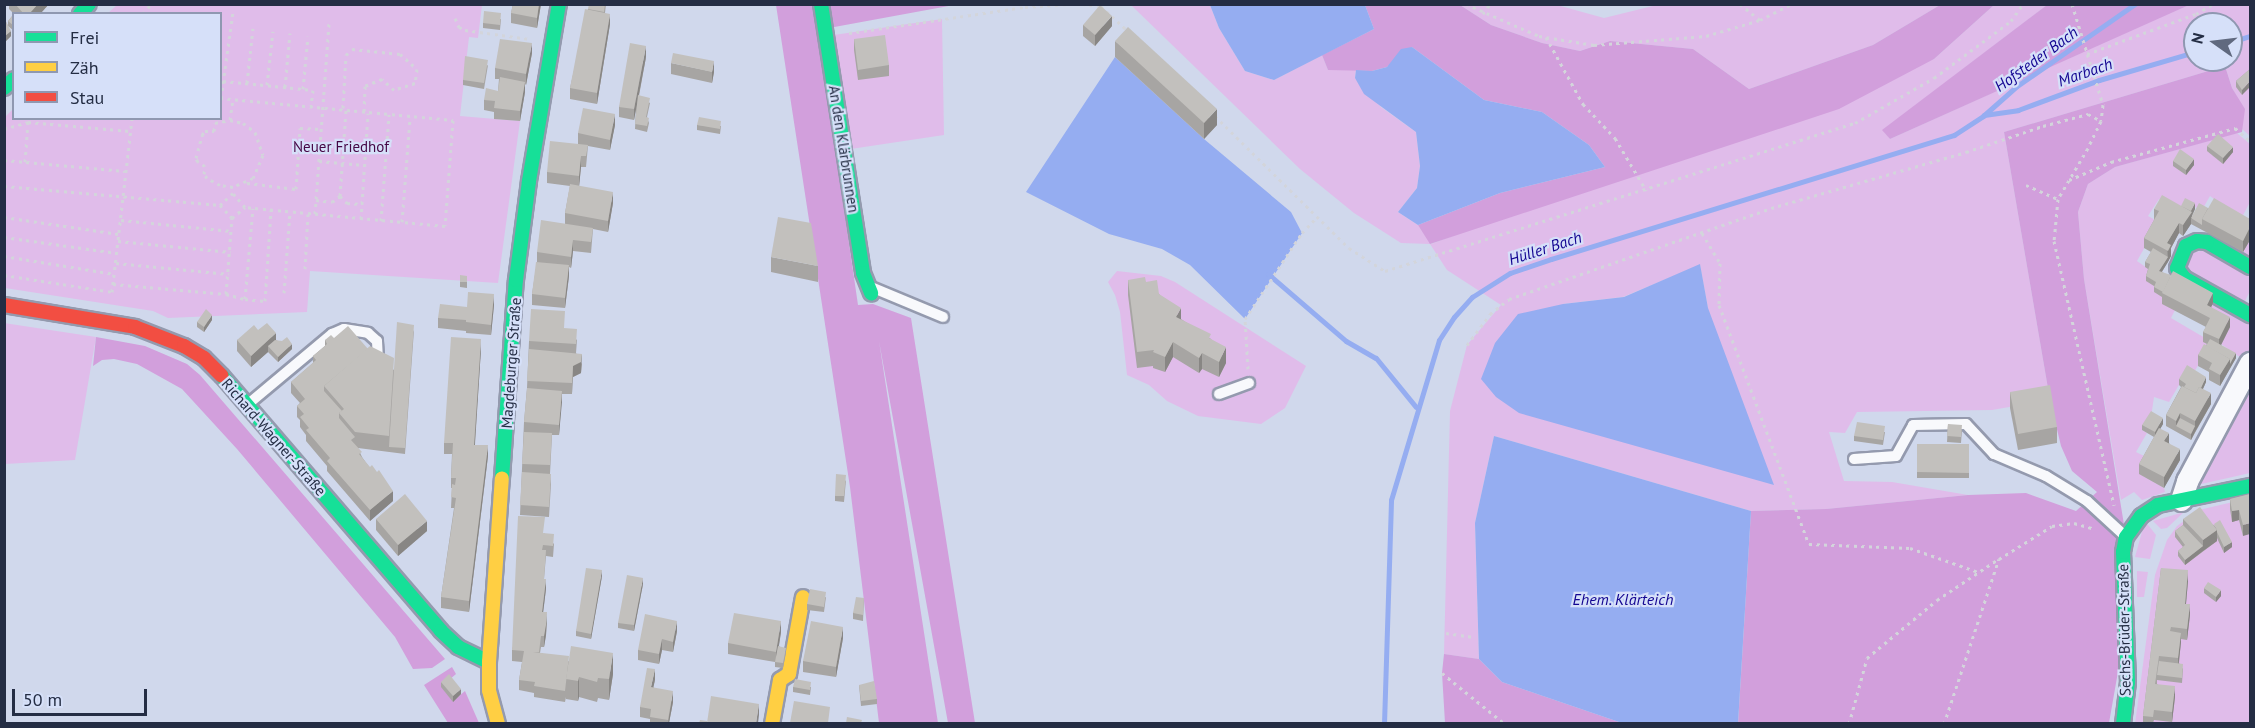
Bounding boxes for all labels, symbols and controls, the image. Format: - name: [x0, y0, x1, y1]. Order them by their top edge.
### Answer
- legend: [12, 12, 222, 120]
- north arrow: [2183, 12, 2243, 72]
- water label: Hofsteder Bach: [1991, 22, 2081, 96]
- text: Frei: [70, 26, 99, 49]
- text: N: [2186, 31, 2208, 46]
- water label: Marbach: [2055, 54, 2115, 90]
- text: Zäh: [70, 56, 99, 79]
- street label: An den Klärbrunnen: [825, 84, 863, 214]
- text: Stau: [70, 86, 104, 109]
- park label: Neuer Friedhof: [293, 138, 389, 156]
- water label: Hüller Bach: [1506, 227, 1584, 269]
- street label: Magdeburger Straße: [497, 297, 525, 429]
- street label: Richard-Wagner-Straße: [218, 375, 330, 499]
- street label: Sechs-Brüder-Straße: [2114, 564, 2134, 696]
- water label: Ehem. Klärteich: [1572, 589, 1674, 609]
- scale bar: [15, 677, 150, 715]
- text: 50 m: [23, 688, 62, 711]

